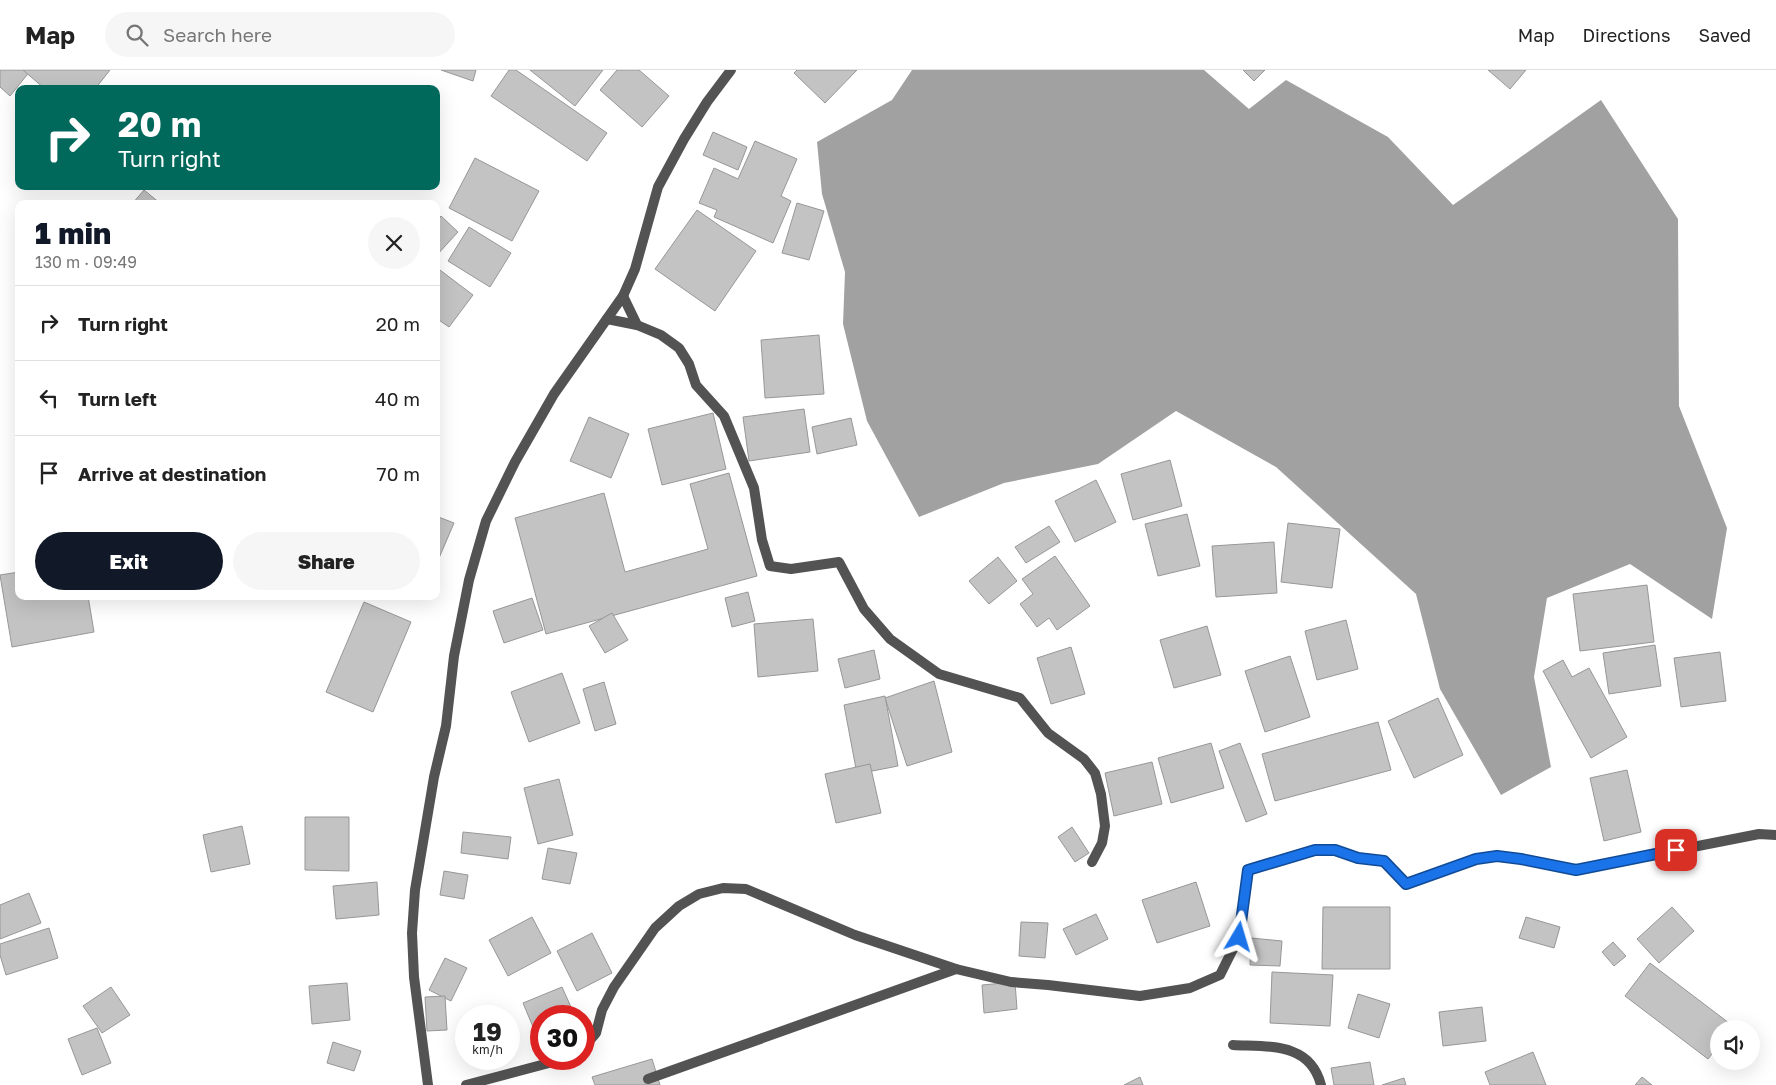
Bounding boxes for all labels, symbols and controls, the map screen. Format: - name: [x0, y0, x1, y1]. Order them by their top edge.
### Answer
- search box: [105, 12, 455, 57]
- text: Map: [25, 20, 75, 49]
- icon: search: [123, 21, 151, 49]
- text: Search here: [163, 23, 272, 46]
- text: Map: [1518, 24, 1554, 46]
- text: Directions: [1582, 24, 1670, 46]
- text: Saved: [1698, 24, 1751, 46]
- text: 20 m: [118, 103, 201, 145]
- icon: right: [35, 105, 100, 170]
- text: Turn right: [118, 145, 221, 172]
- text: 1 min: [35, 215, 111, 251]
- button: close: [368, 217, 420, 269]
- text: 130 m · 09:49: [35, 252, 137, 272]
- icon: right: [35, 309, 63, 337]
- text: Turn right: [78, 312, 168, 335]
- text: 20 m: [376, 312, 420, 335]
- icon: left: [35, 384, 63, 412]
- text: Turn left: [78, 387, 157, 410]
- text: 40 m: [375, 387, 420, 410]
- icon: arrive: [35, 459, 63, 487]
- text: Arrive at destination: [78, 462, 266, 485]
- text: 70 m: [377, 462, 420, 485]
- button: Exit: [35, 532, 223, 590]
- button: Share: [233, 532, 420, 590]
- pin: [1655, 829, 1697, 871]
- icon: arrive: [1662, 836, 1690, 864]
- position arrow: [1212, 910, 1264, 962]
- speed limit sign: 30: [530, 1005, 595, 1070]
- text: 19: [473, 1016, 502, 1047]
- map controls: [1710, 1020, 1760, 1070]
- button: sound: [1710, 1020, 1760, 1070]
- text: km/h: [472, 1042, 503, 1057]

